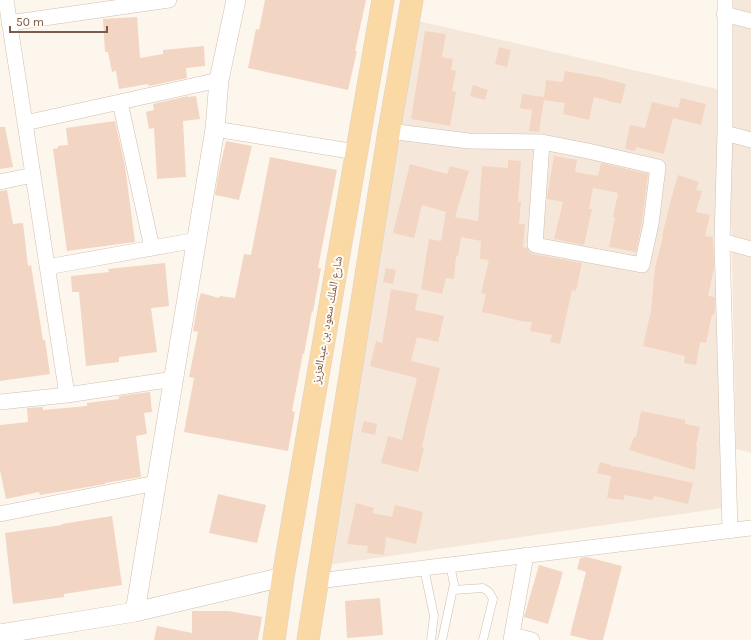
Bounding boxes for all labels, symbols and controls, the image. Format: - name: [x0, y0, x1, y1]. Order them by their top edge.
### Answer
- scale bar: [10, 8, 107, 34]
- text: 50 m: [16, 15, 44, 29]
- street label: شارع الملك سعود بن عبدالعزيز: [309, 255, 346, 386]

